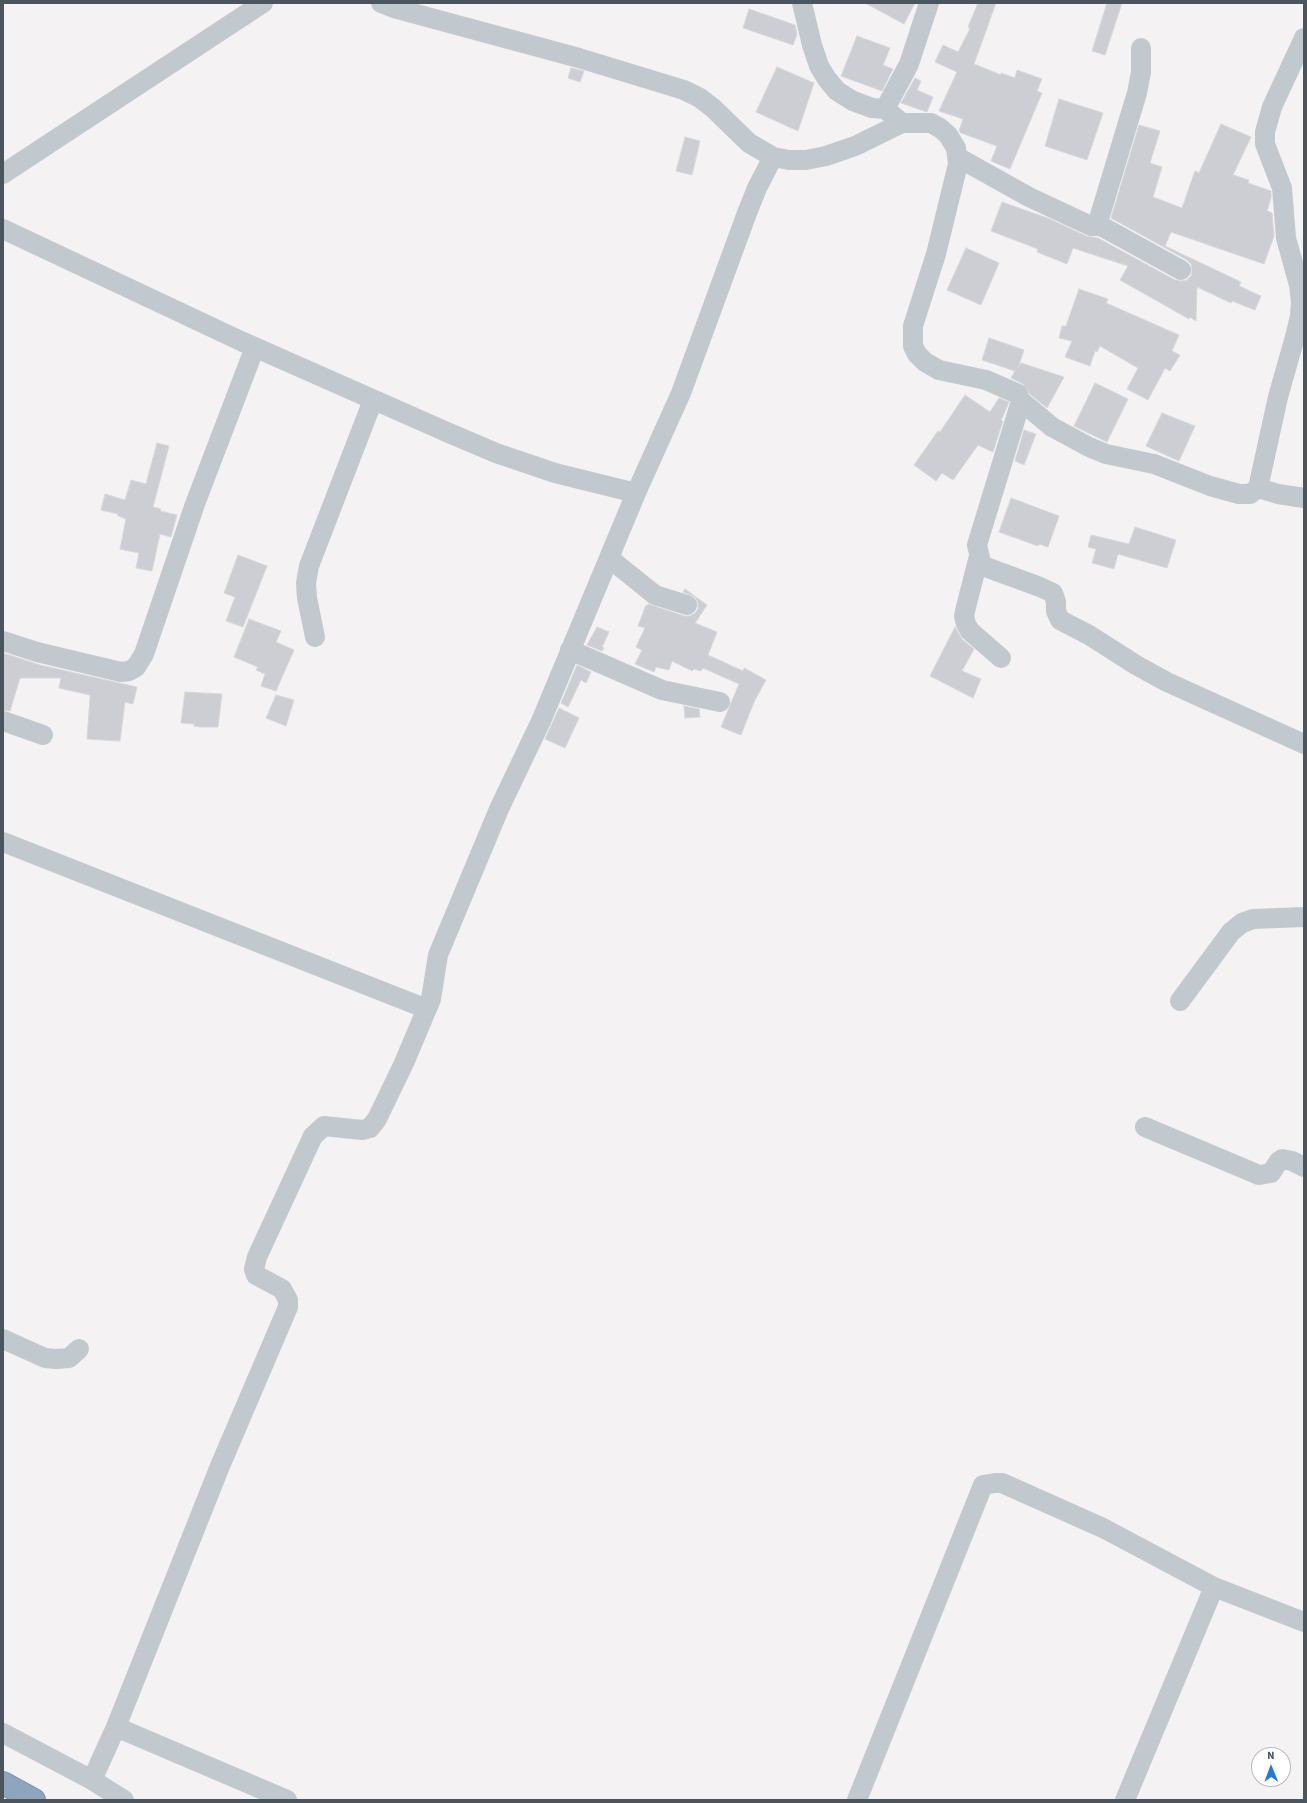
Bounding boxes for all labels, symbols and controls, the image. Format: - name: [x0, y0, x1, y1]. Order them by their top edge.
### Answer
- north arrow: [1251, 1747, 1291, 1787]
- text: N: [1267, 1748, 1275, 1763]

